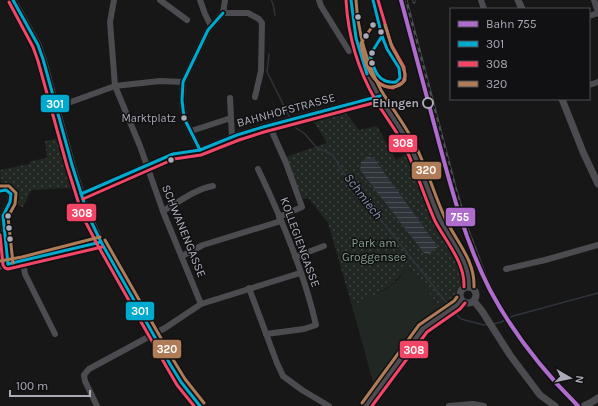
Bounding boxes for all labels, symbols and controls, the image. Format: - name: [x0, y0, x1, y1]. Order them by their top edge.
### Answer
- legend: [450, 8, 590, 100]
- unlabelled marker: [353, 12, 363, 22]
- text: Bahn 755: [486, 17, 537, 31]
- unlabelled marker: [368, 20, 378, 30]
- unlabelled marker: [376, 27, 386, 37]
- unlabelled marker: [361, 31, 371, 41]
- text: 301: [486, 37, 504, 51]
- unlabelled marker: [367, 48, 377, 58]
- text: 308: [486, 57, 508, 71]
- unlabelled marker: [367, 58, 377, 68]
- text: 320: [486, 77, 507, 91]
- street label: BAHNHOFSTRASSE: [235, 90, 337, 130]
- line badge: 301: [40, 94, 70, 113]
- place label: Ehingen: [372, 96, 419, 110]
- marker: Ehingen: [422, 97, 434, 109]
- text: 301: [46, 98, 64, 111]
- place label: Marktplatz: [121, 112, 176, 125]
- marker: Marktplatz: [179, 113, 189, 123]
- line badge: 308: [388, 134, 418, 153]
- text: 308: [393, 137, 413, 150]
- unlabelled marker: [166, 155, 176, 165]
- line badge: 320: [411, 161, 442, 180]
- text: 320: [416, 164, 436, 177]
- water label: Schmiech: [341, 170, 386, 222]
- street label: SCHWANENGASSE: [159, 183, 209, 279]
- street label: KOLLEGIENGASSE: [277, 195, 323, 289]
- line badge: 308: [66, 203, 97, 222]
- text: 308: [72, 207, 92, 220]
- line badge: 755: [445, 207, 476, 227]
- unlabelled marker: [3, 211, 13, 221]
- text: 755: [451, 211, 469, 224]
- unlabelled marker: [4, 223, 14, 233]
- unlabelled marker: [5, 234, 15, 244]
- park label: Park am Groggensee: [342, 236, 406, 264]
- line badge: 301: [125, 301, 155, 321]
- text: 301: [131, 305, 149, 318]
- line badge: 320: [152, 339, 182, 359]
- line badge: 308: [399, 340, 429, 359]
- text: 320: [157, 343, 177, 356]
- text: 308: [404, 344, 424, 357]
- north arrow: [550, 358, 590, 398]
- scale bar: [10, 372, 90, 398]
- text: N: [572, 375, 586, 384]
- text: 100 m: [16, 379, 48, 393]

